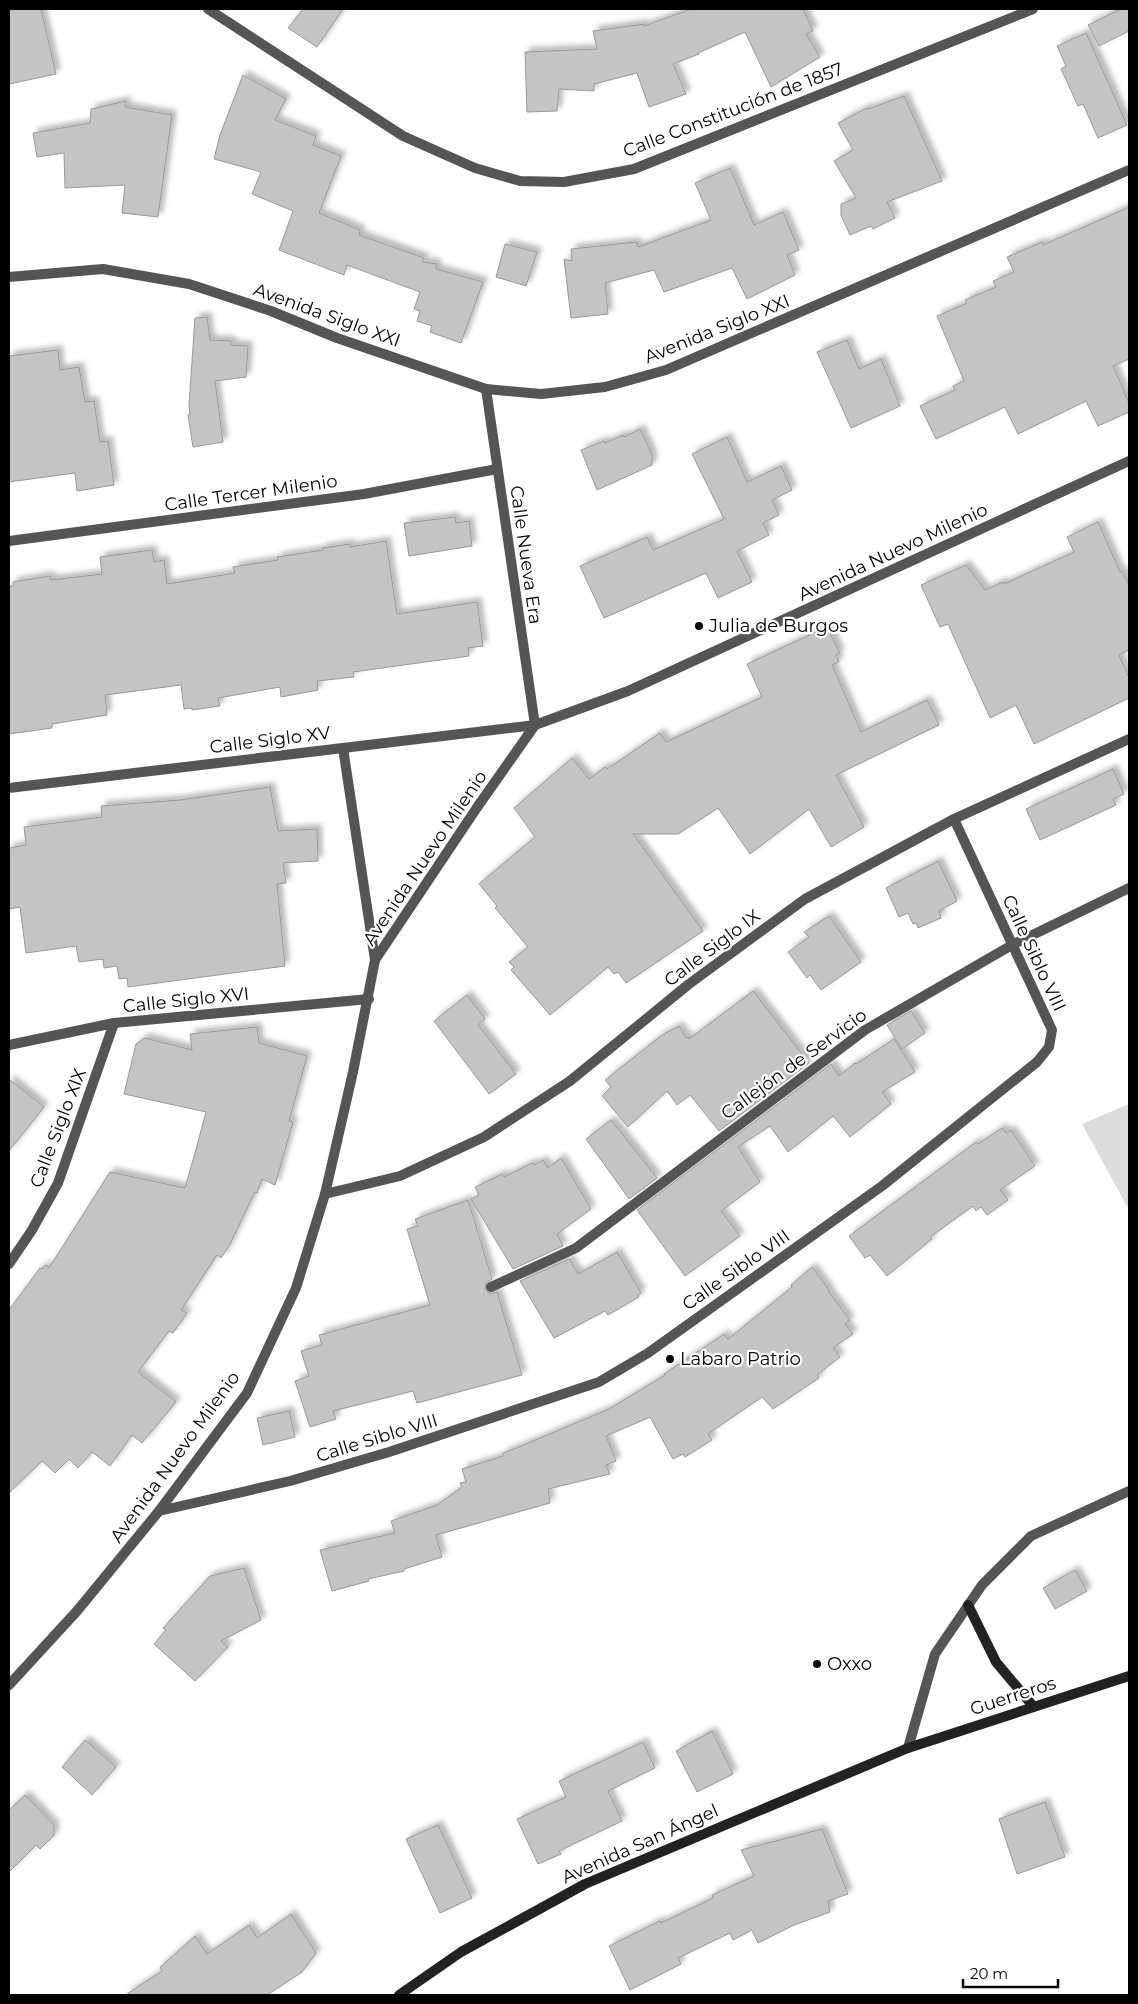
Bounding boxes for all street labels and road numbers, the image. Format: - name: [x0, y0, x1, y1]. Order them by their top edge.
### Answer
- street label: Calle Constitución de 1857: [620, 58, 846, 162]
- street label: Avenida Siglo XXI: [251, 278, 403, 352]
- street label: Avenida Siglo XXI: [641, 290, 793, 368]
- street label: Calle Tercer Milenio: [163, 470, 339, 516]
- street label: Calle Nueva Era: [505, 484, 547, 626]
- street label: Avenida Nuevo Milenio: [795, 498, 991, 606]
- street label: Calle Siglo XV: [208, 722, 332, 758]
- street label: Avenida Nuevo Milenio: [358, 766, 492, 950]
- street label: Calle Siblo VIII: [997, 891, 1071, 1015]
- street label: Calle Siglo IX: [660, 905, 764, 991]
- street label: Calle Siglo XVI: [122, 982, 250, 1018]
- street label: Callejón de Servicio: [717, 1004, 871, 1124]
- street label: Calle Siglo XIX: [25, 1065, 91, 1191]
- street label: Calle Siblo VIII: [678, 1225, 794, 1315]
- street label: Avenida Nuevo Milenio: [105, 1367, 245, 1547]
- street label: Calle Siblo VIII: [313, 1409, 441, 1467]
- street label: Guerreros: [967, 1672, 1059, 1720]
- street label: Avenida San Ángel: [558, 1800, 722, 1888]

